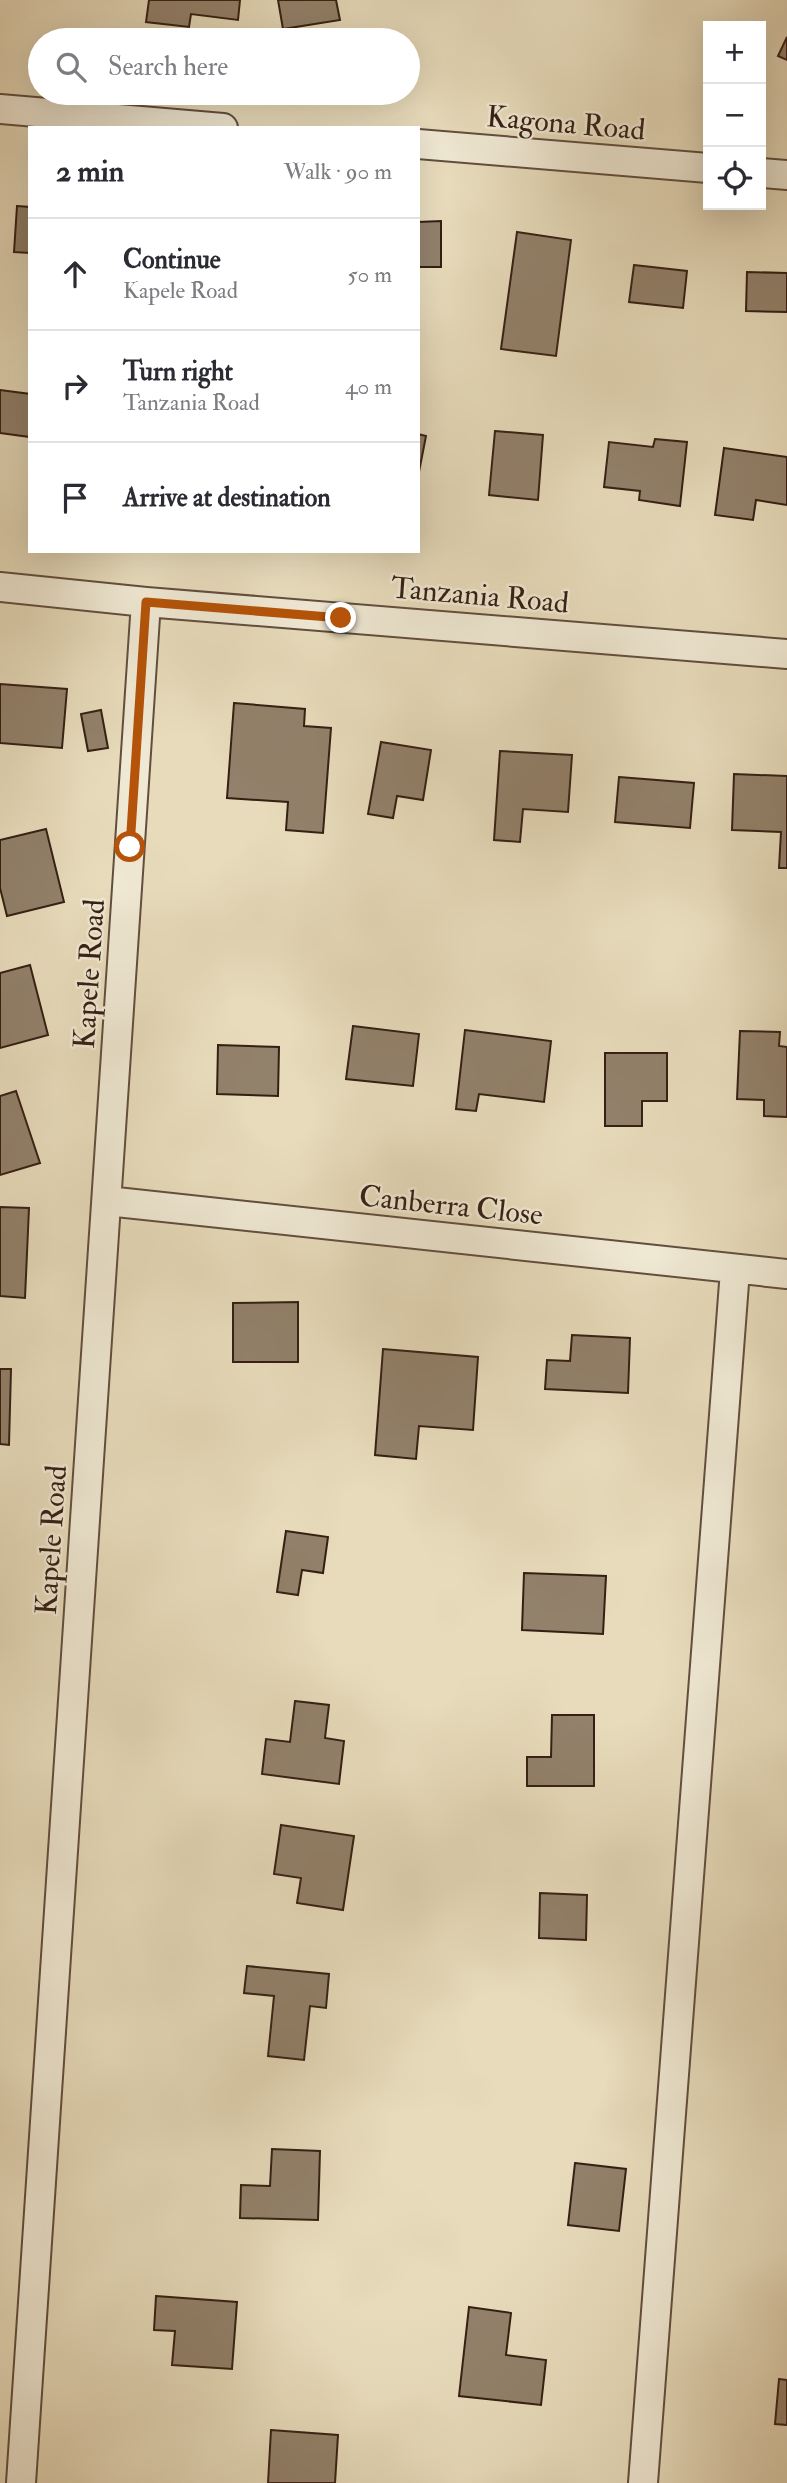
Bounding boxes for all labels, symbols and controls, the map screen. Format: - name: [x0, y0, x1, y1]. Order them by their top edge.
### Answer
- map controls: [703, 21, 766, 210]
- button: +: [703, 21, 766, 84]
- search box: [28, 28, 420, 105]
- icon: search: [52, 48, 90, 86]
- text: Search here: [108, 51, 228, 83]
- button: −: [703, 84, 766, 147]
- street label: Kagona Road: [485, 98, 647, 149]
- button: locate: [703, 147, 766, 210]
- text: 2 min: [56, 153, 124, 190]
- text: Walk · 90 m: [284, 157, 392, 186]
- text: Continue: [123, 244, 221, 276]
- icon: ahead: [56, 255, 94, 293]
- text: 50 m: [348, 260, 392, 289]
- text: Kapele Road: [123, 276, 238, 305]
- text: Turn right: [123, 356, 233, 388]
- icon: right: [56, 367, 94, 405]
- text: 40 m: [345, 372, 392, 401]
- text: Tanzania Road: [123, 388, 260, 417]
- icon: arrive: [56, 479, 94, 517]
- text: Arrive at destination: [123, 482, 331, 514]
- street label: Tanzania Road: [389, 569, 571, 622]
- route end: [325, 602, 356, 633]
- route start: [114, 831, 145, 862]
- street label: Kapele Road: [66, 898, 113, 1050]
- street label: Canberra Close: [357, 1177, 545, 1234]
- street label: Kapele Road: [28, 1464, 75, 1616]

